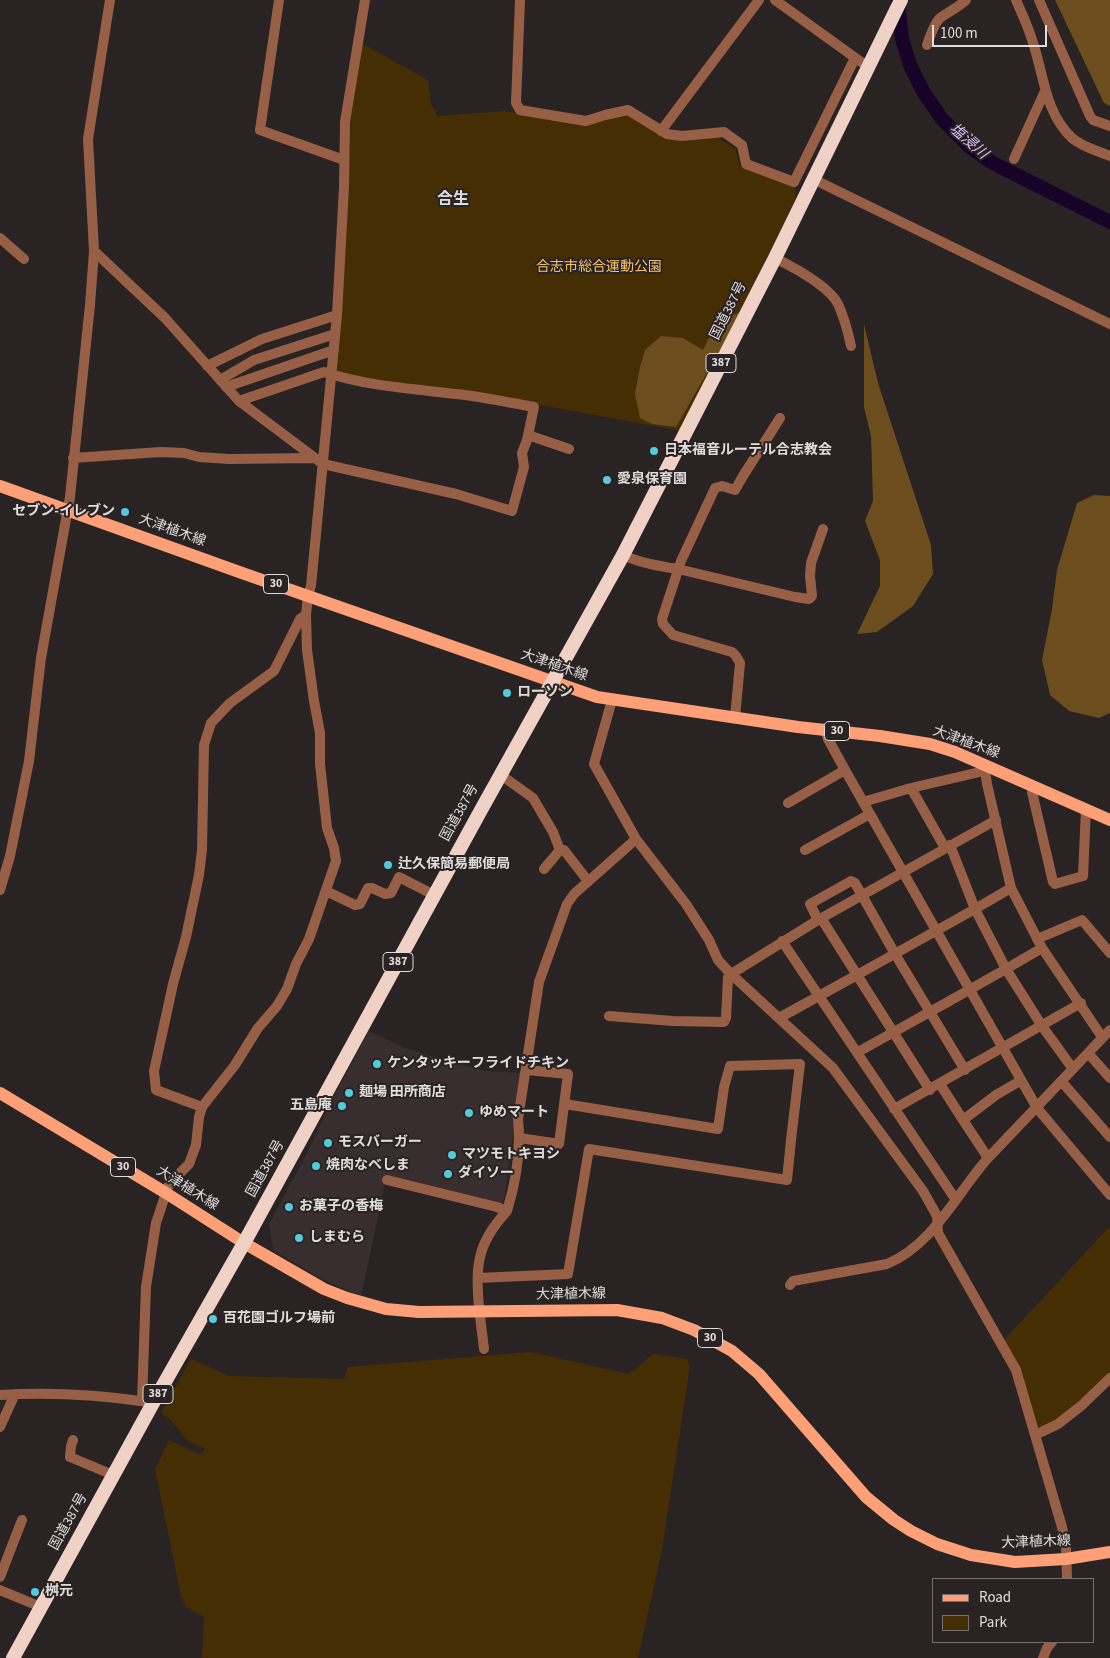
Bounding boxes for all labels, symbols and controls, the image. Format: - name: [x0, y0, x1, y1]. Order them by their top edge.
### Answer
- scale bar: [935, 15, 1050, 47]
- text: 100 m: [940, 23, 978, 44]
- water label: 塩浸川: [945, 120, 991, 164]
- district label: 合生: [437, 190, 469, 210]
- park label: 合志市総合運動公園: [536, 260, 662, 276]
- street label: 国道387号: [707, 279, 751, 343]
- road number: 387: [706, 353, 736, 372]
- place label: 日本福音ルーテル合志教会: [664, 443, 832, 459]
- marker: 日本福音ルーテル合志教会: [648, 445, 660, 457]
- place label: 愛泉保育園: [617, 472, 687, 488]
- marker: 愛泉保育園: [601, 474, 613, 486]
- place label: セブン-イレブン: [12, 504, 115, 520]
- marker: セブン-イレブン: [119, 506, 131, 518]
- street label: 大津植木線: [136, 511, 208, 551]
- road number: 30: [264, 574, 288, 594]
- street label: 大津植木線: [518, 647, 590, 685]
- place label: ローソン: [517, 685, 573, 701]
- marker: ローソン: [501, 687, 513, 699]
- road number: 30: [824, 721, 850, 740]
- street label: 大津植木線: [930, 723, 1002, 763]
- street label: 国道387号: [437, 781, 483, 845]
- place label: 辻久保簡易郵便局: [398, 857, 510, 873]
- marker: 辻久保簡易郵便局: [382, 859, 394, 871]
- road number: 387: [383, 952, 413, 972]
- place label: ケンタッキーフライドチキン: [387, 1056, 569, 1072]
- marker: ケンタッキーフライドチキン: [371, 1058, 383, 1070]
- place label: 麺場 田所商店: [359, 1085, 446, 1101]
- marker: 麺場 田所商店: [343, 1087, 355, 1099]
- place label: 五島庵: [290, 1098, 332, 1114]
- marker: 五島庵: [336, 1100, 348, 1112]
- place label: ゆめマート: [479, 1105, 549, 1121]
- marker: ゆめマート: [463, 1107, 475, 1119]
- place label: モスバーガー: [338, 1135, 422, 1151]
- street label: 国道387号: [243, 1137, 289, 1201]
- marker: モスバーガー: [322, 1137, 334, 1149]
- place label: マツモトキヨシ: [462, 1147, 560, 1163]
- marker: マツモトキヨシ: [446, 1149, 458, 1161]
- road number: 30: [110, 1158, 136, 1176]
- place label: 焼肉なべしま: [326, 1158, 410, 1174]
- marker: 焼肉なべしま: [310, 1160, 322, 1172]
- street label: 大津植木線: [153, 1163, 221, 1215]
- place label: ダイソー: [458, 1166, 514, 1182]
- marker: ダイソー: [442, 1168, 454, 1180]
- place label: お菓子の香梅: [299, 1199, 383, 1215]
- marker: お菓子の香梅: [283, 1201, 295, 1213]
- place label: しまむら: [309, 1230, 365, 1246]
- marker: しまむら: [293, 1232, 305, 1244]
- street label: 大津植木線: [536, 1286, 606, 1304]
- place label: 百花園ゴルフ場前: [223, 1311, 335, 1327]
- marker: 百花園ゴルフ場前: [207, 1313, 219, 1325]
- road number: 30: [698, 1329, 722, 1348]
- road number: 387: [143, 1385, 173, 1404]
- street label: 国道387号: [46, 1490, 92, 1554]
- street label: 大津植木線: [1001, 1533, 1071, 1553]
- legend: [932, 1578, 1095, 1643]
- place label: 桝元: [45, 1584, 73, 1600]
- marker: 桝元: [29, 1586, 41, 1598]
- text: Road: [979, 1587, 1011, 1608]
- text: Park: [979, 1612, 1007, 1633]

